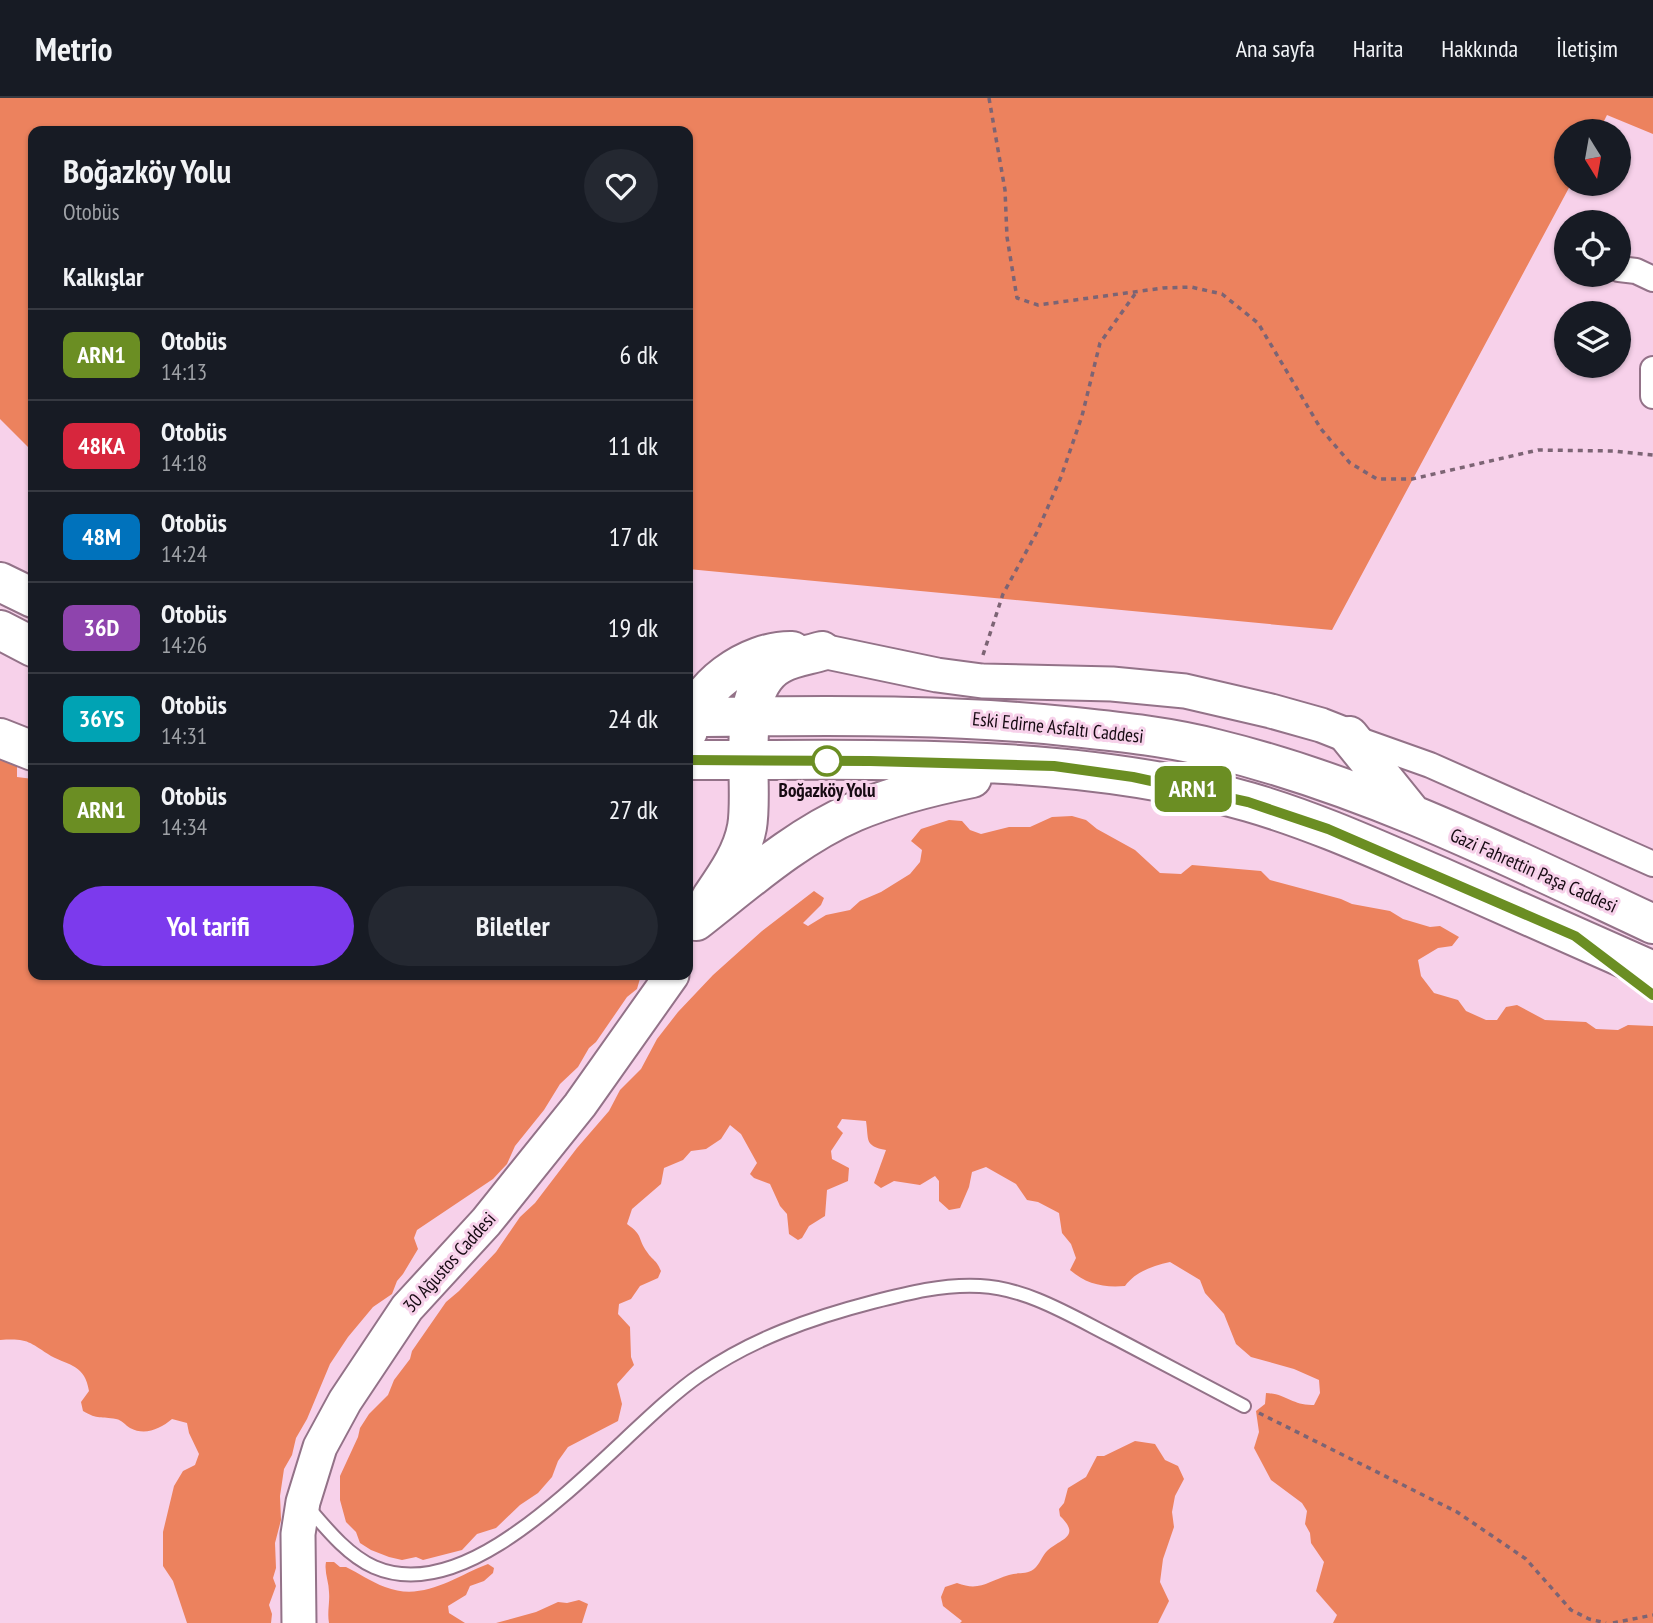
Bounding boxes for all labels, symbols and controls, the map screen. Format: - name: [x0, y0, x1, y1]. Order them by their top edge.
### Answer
- text: Metrio: [35, 27, 112, 70]
- text: Ana sayfa: [1236, 33, 1315, 64]
- text: Harita: [1353, 33, 1403, 64]
- text: Hakkında: [1441, 33, 1518, 64]
- text: İletişim: [1556, 33, 1618, 64]
- north arrow: [1554, 119, 1631, 196]
- map controls: [1554, 119, 1631, 378]
- text: Boğazköy Yolu: [63, 149, 231, 192]
- button: heart: [584, 149, 658, 223]
- text: Otobüs: [63, 197, 119, 226]
- button: locate: [1554, 210, 1631, 287]
- text: Kalkışlar: [63, 260, 144, 293]
- button: layers: [1554, 301, 1631, 378]
- text: Otobüs: [161, 324, 227, 357]
- text: 6 dk: [619, 338, 658, 371]
- text: ARN1: [77, 339, 126, 370]
- text: 14:13: [161, 357, 207, 386]
- text: Otobüs: [161, 415, 227, 448]
- text: 11 dk: [608, 429, 658, 462]
- text: 48KA: [78, 430, 125, 461]
- text: 14:18: [161, 448, 207, 477]
- text: Otobüs: [161, 506, 227, 539]
- text: 17 dk: [609, 520, 658, 553]
- text: 48M: [82, 521, 121, 552]
- text: 14:24: [161, 539, 207, 568]
- text: Otobüs: [161, 597, 227, 630]
- text: 19 dk: [608, 611, 658, 644]
- text: 36D: [84, 612, 119, 643]
- text: 14:26: [161, 630, 207, 659]
- text: Otobüs: [161, 688, 227, 721]
- text: 24 dk: [608, 702, 658, 735]
- text: 36YS: [79, 703, 124, 734]
- street label: Eski Edirne Asfaltı Caddesi: [971, 706, 1145, 748]
- text: 14:31: [161, 721, 207, 750]
- marker: Boğazköy Yolu: [812, 746, 842, 776]
- line badge: ARN1: [1144, 766, 1242, 812]
- text: ARN1: [1169, 773, 1217, 804]
- place label: Boğazköy Yolu: [779, 778, 875, 802]
- text: Otobüs: [161, 779, 227, 812]
- text: 27 dk: [609, 793, 658, 826]
- text: ARN1: [77, 794, 126, 825]
- text: 14:34: [161, 812, 207, 841]
- street label: Gazi Fahrettin Paşa Caddesi: [1447, 822, 1621, 918]
- button: Yol tarifi: [63, 886, 354, 966]
- button: Biletler: [368, 886, 658, 966]
- street label: 30 Ağustos Caddesi: [398, 1207, 500, 1317]

